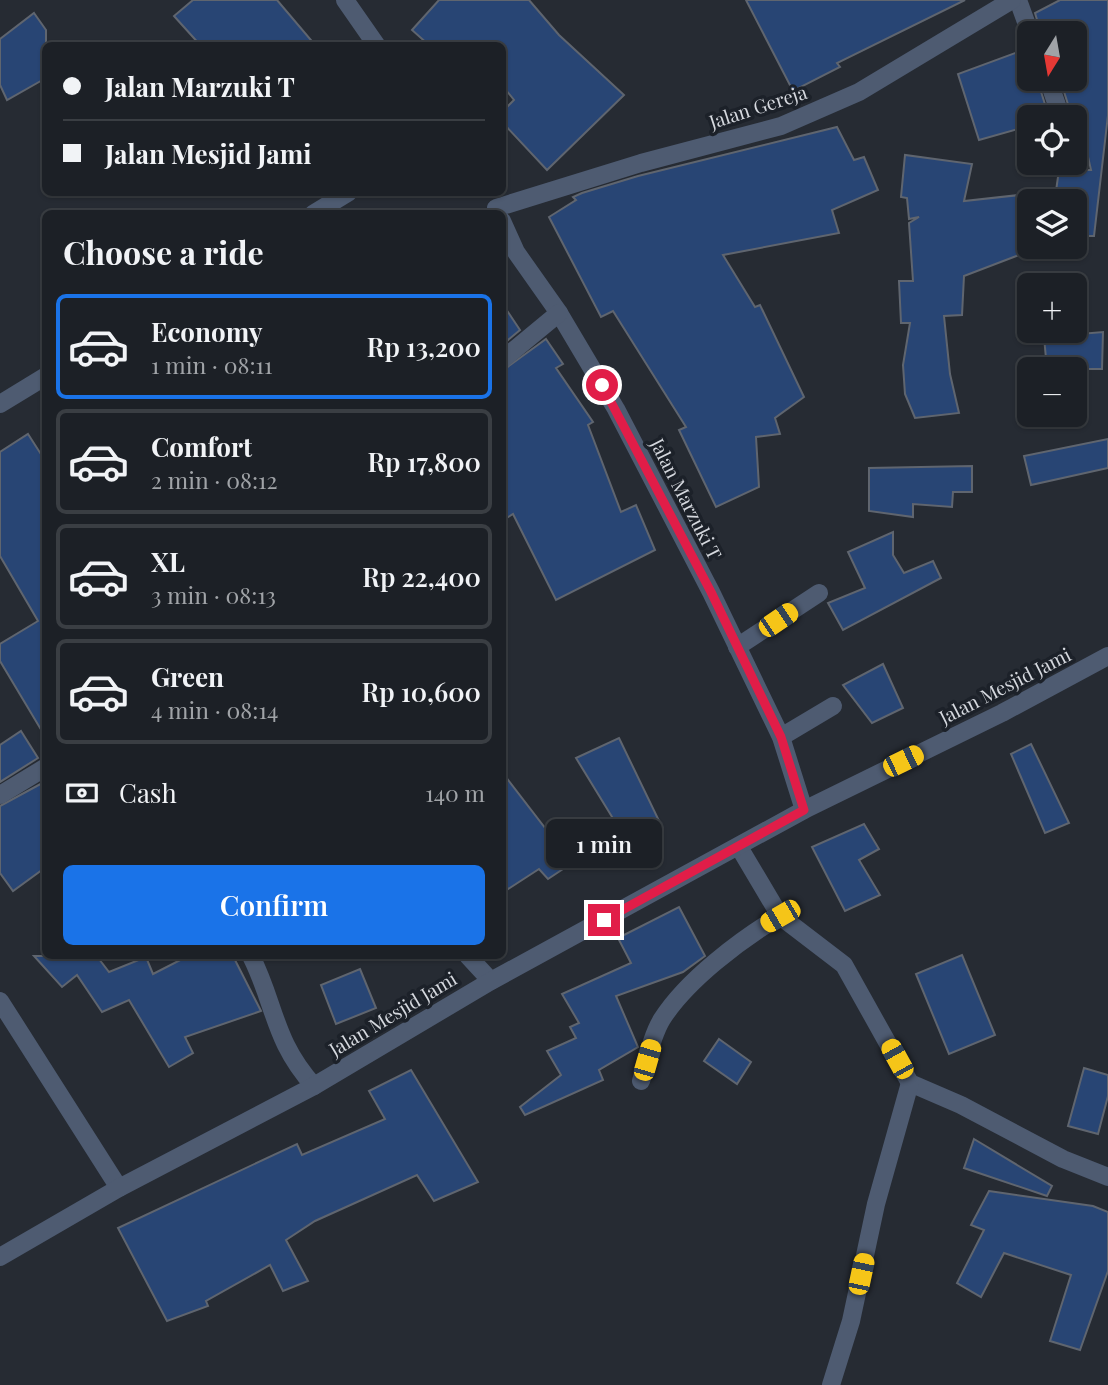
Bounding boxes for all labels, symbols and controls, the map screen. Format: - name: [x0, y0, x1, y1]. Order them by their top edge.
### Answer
- north arrow: [1017, 21, 1087, 91]
- map controls: [1017, 21, 1087, 427]
- text: Jalan Marzuki T: [105, 69, 295, 104]
- street label: Jalan Gereja: [705, 78, 810, 134]
- button: locate: [1017, 105, 1087, 175]
- text: Jalan Mesjid Jami: [105, 136, 311, 171]
- button: layers: [1017, 189, 1087, 259]
- text: Choose a ride: [63, 230, 264, 273]
- button: +: [1017, 273, 1087, 343]
- text: Economy: [151, 314, 262, 349]
- icon: car: [67, 315, 130, 378]
- text: Rp 13,200: [367, 329, 481, 364]
- text: 1 min · 08:11: [151, 349, 273, 380]
- button: −: [1017, 357, 1087, 427]
- route start: [586, 369, 618, 401]
- text: Comfort: [151, 429, 252, 464]
- icon: car: [67, 430, 130, 493]
- street label: Jalan Marzuki T: [645, 433, 729, 564]
- text: Rp 17,800: [368, 444, 481, 479]
- text: 2 min · 08:12: [151, 464, 278, 495]
- text: XL: [151, 544, 185, 579]
- icon: car: [67, 545, 130, 608]
- text: Rp 22,400: [362, 559, 481, 594]
- text: 3 min · 08:13: [151, 579, 276, 610]
- car: [755, 600, 802, 640]
- street label: Jalan Mesjid Jami: [933, 641, 1075, 730]
- text: Green: [151, 659, 224, 694]
- icon: car: [67, 660, 130, 723]
- text: Rp 10,600: [362, 674, 481, 709]
- text: 4 min · 08:14: [151, 694, 278, 725]
- car: [880, 742, 927, 780]
- icon: cash: [63, 774, 101, 812]
- text: Cash: [119, 775, 177, 810]
- text: 140 m: [425, 777, 485, 808]
- callout: 1 min: [546, 818, 662, 867]
- text: 1 min: [576, 828, 632, 859]
- button: Confirm: [63, 865, 485, 945]
- car: [757, 896, 804, 936]
- route end: [588, 904, 620, 936]
- street label: Jalan Mesjid Jami: [323, 965, 462, 1062]
- car: [878, 1036, 917, 1082]
- car: [632, 1037, 663, 1083]
- car: [847, 1251, 876, 1297]

